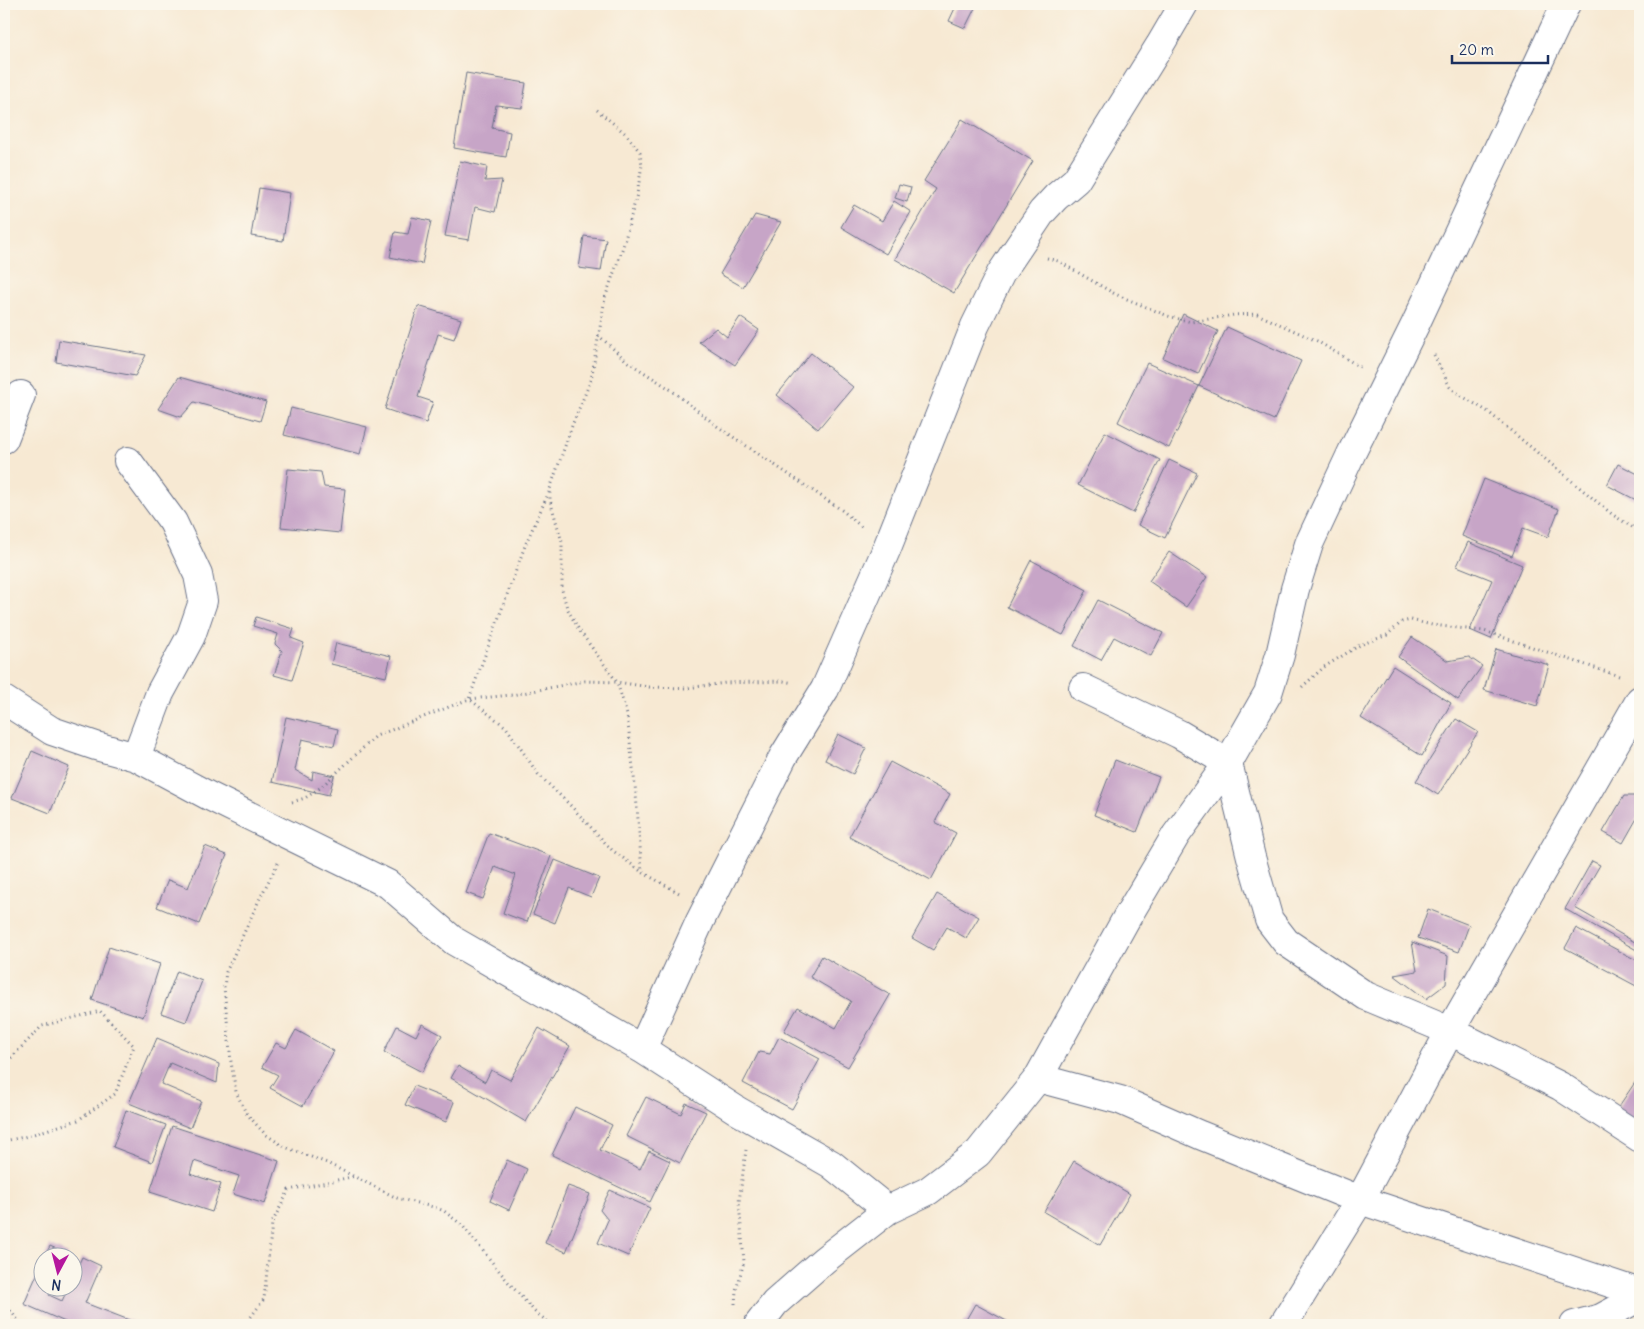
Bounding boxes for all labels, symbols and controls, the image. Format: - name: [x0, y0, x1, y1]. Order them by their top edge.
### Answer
- scale bar: [1452, 32, 1548, 64]
- text: 20 m: [1459, 40, 1494, 59]
- north arrow: [32, 1246, 82, 1296]
- text: N: [51, 1275, 62, 1294]

